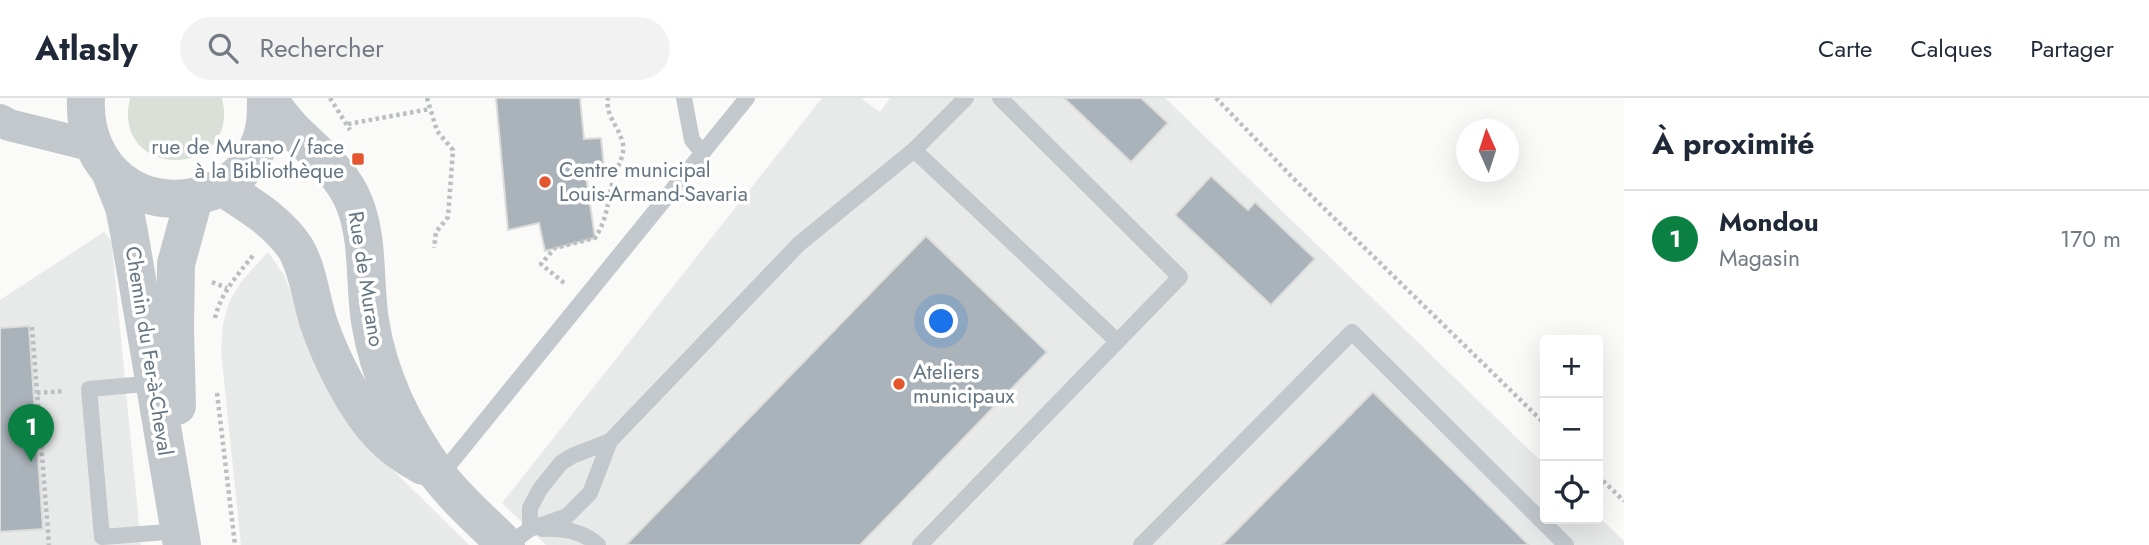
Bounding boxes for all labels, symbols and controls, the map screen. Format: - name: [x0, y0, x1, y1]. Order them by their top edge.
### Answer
- search box: [180, 17, 670, 80]
- text: Atlasly: [35, 25, 138, 72]
- icon: search: [204, 29, 242, 67]
- text: Rechercher: [260, 29, 384, 67]
- text: Carte: [1818, 31, 1872, 66]
- text: Calques: [1910, 31, 1992, 66]
- text: Partager: [2030, 31, 2114, 66]
- north arrow: [1456, 119, 1519, 182]
- text: À proximité: [1652, 122, 1815, 165]
- place label: rue de Murano / face à la Bibliothèque: [151, 132, 344, 186]
- marker: rue de Murano / face à la Bibliothèque: [350, 151, 366, 167]
- place label: Centre municipal Louis-Armand-Savaria: [559, 155, 748, 209]
- marker: Centre municipal Louis-Armand-Savaria: [537, 174, 553, 190]
- text: Mondou: [1719, 203, 1819, 241]
- street label: Rue de Murano: [340, 209, 392, 349]
- text: 1: [1669, 222, 1681, 256]
- text: 170 m: [2060, 222, 2121, 256]
- text: Magasin: [1719, 241, 1800, 275]
- street label: Chemin du Fer-à-Cheval: [118, 244, 180, 458]
- your location: [924, 304, 958, 338]
- map controls: [1540, 335, 1603, 524]
- button: +: [1540, 335, 1603, 398]
- place label: Ateliers municipaux: [913, 357, 1014, 411]
- marker: Ateliers municipaux: [891, 376, 907, 392]
- button: −: [1540, 398, 1603, 461]
- pin: 1: [8, 404, 54, 462]
- button: locate: [1540, 461, 1603, 524]

